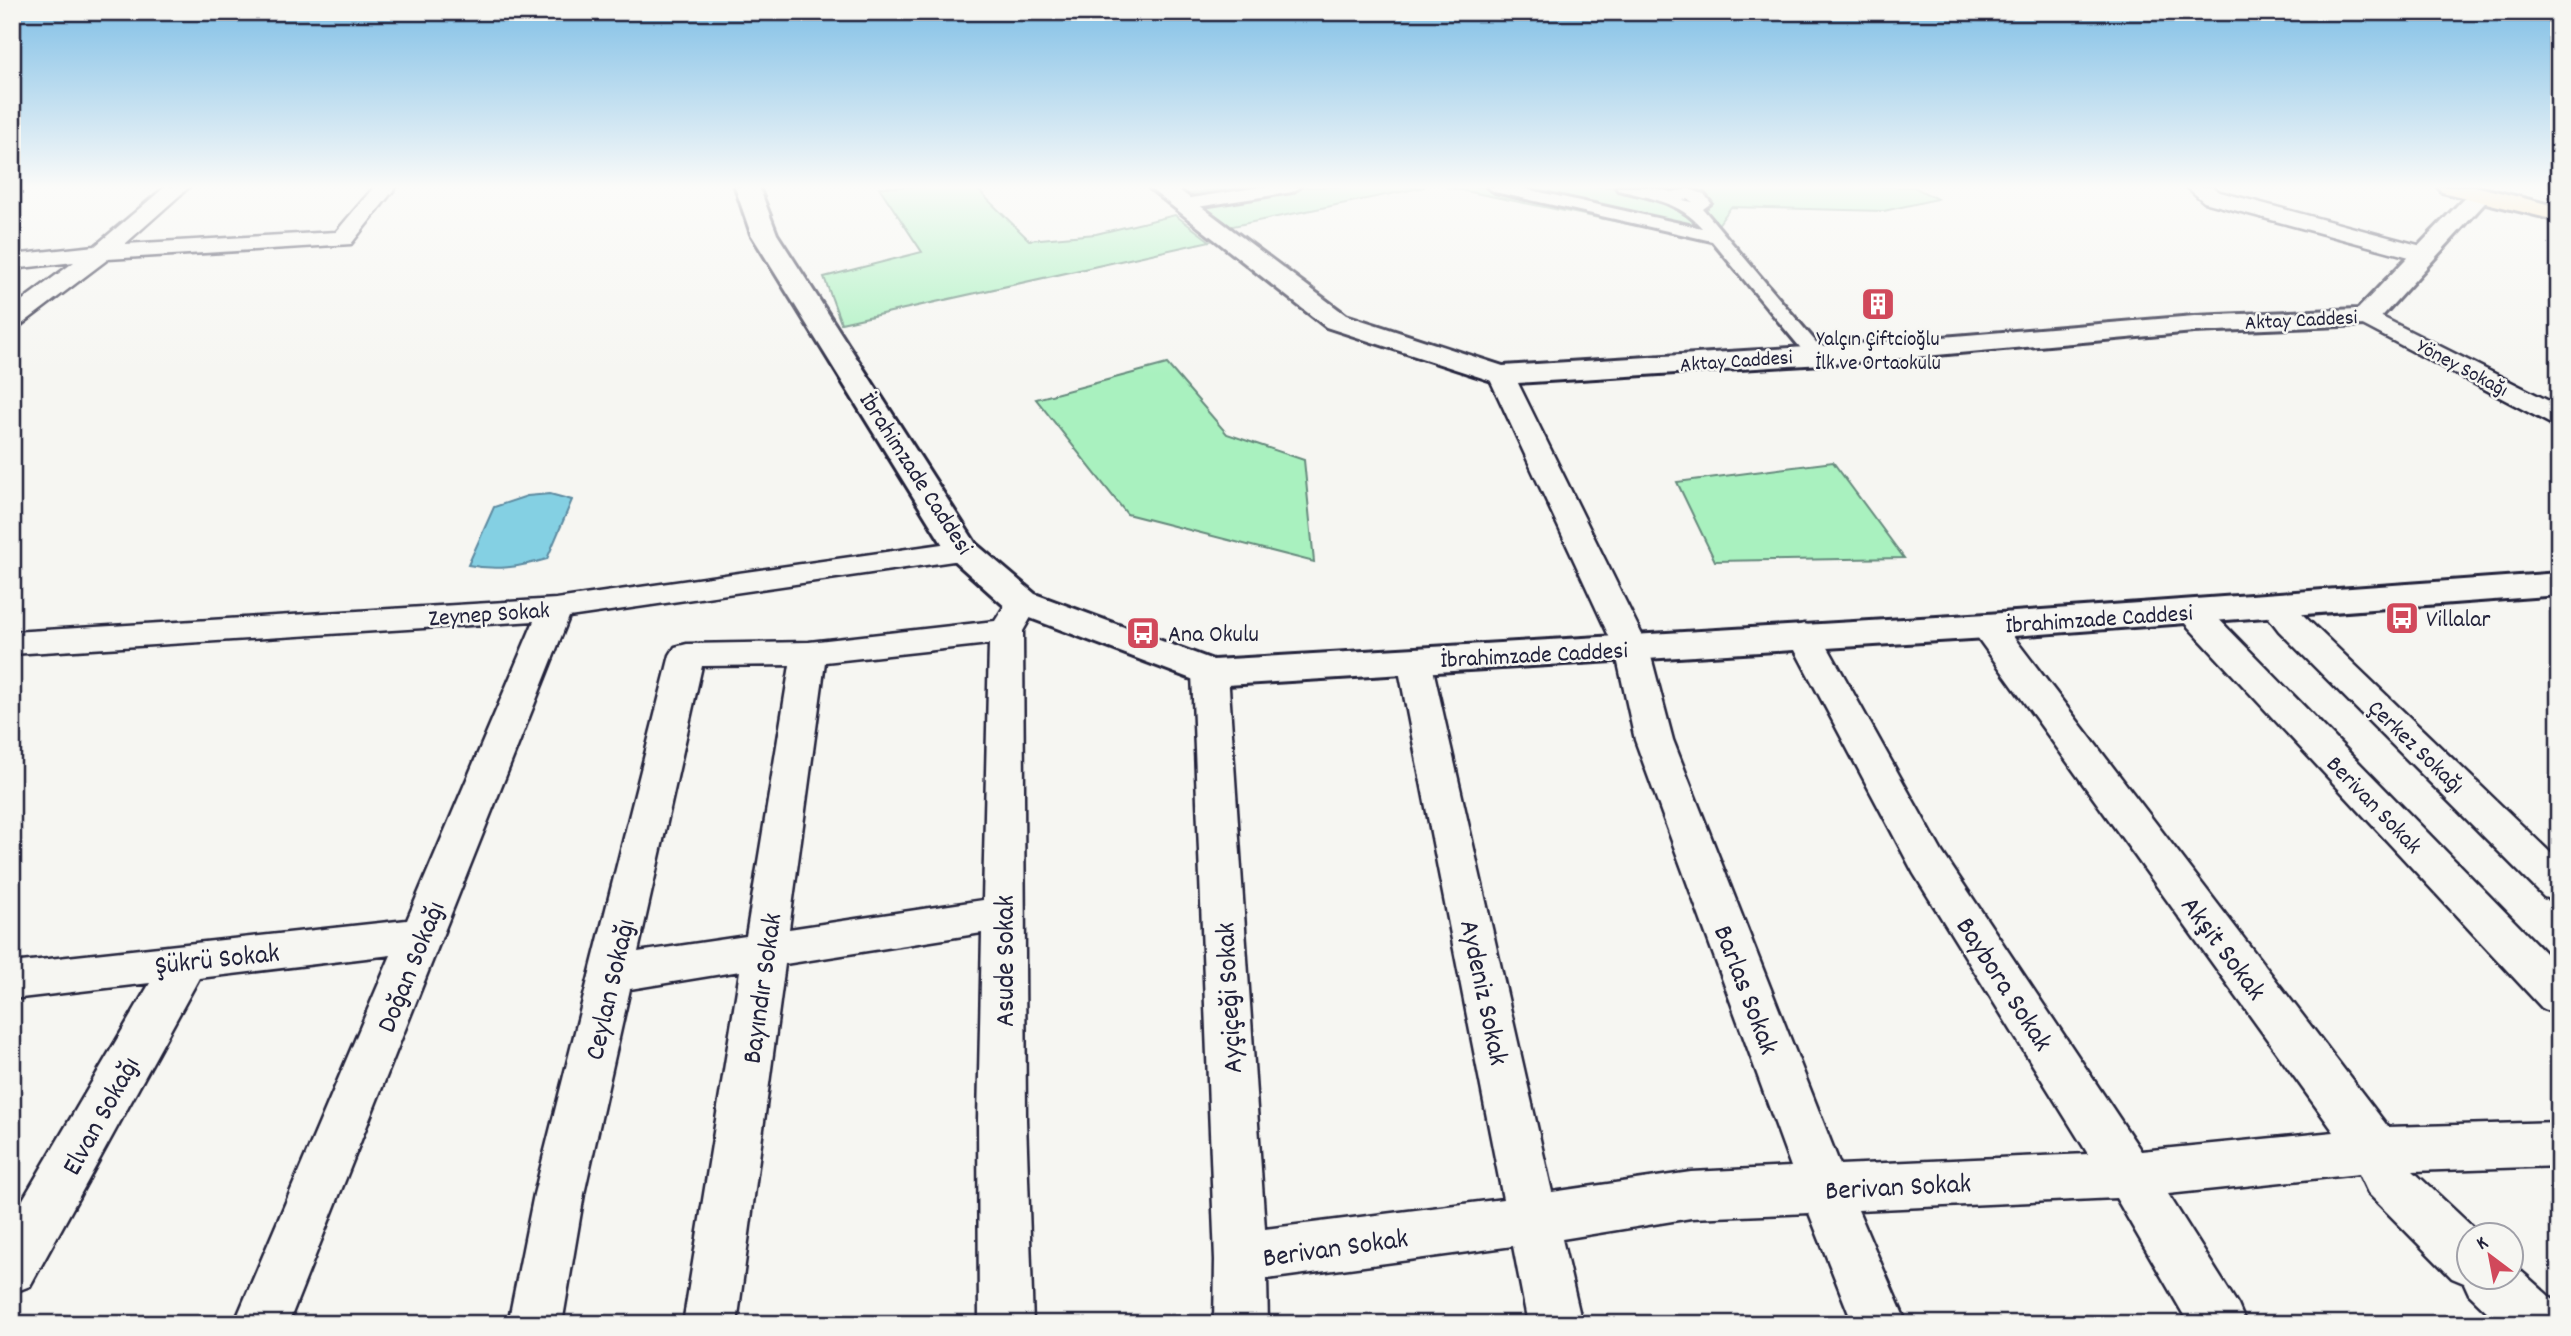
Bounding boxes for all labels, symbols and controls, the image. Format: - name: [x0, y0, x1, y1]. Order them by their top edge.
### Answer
- building icon: Yalçın Çiftcioğlu İlk ve Ortaokulu: [1859, 285, 1897, 323]
- street label: Aktay Caddesi: [2244, 304, 2358, 340]
- place label: Yalçın Çiftcioğlu İlk ve Ortaokulu: [1815, 326, 1941, 380]
- street label: Yöney Sokağı: [2411, 333, 2513, 406]
- street label: Aktay Caddesi: [1679, 344, 1794, 382]
- street label: İbrahimzade Caddesi: [849, 387, 980, 563]
- street label: Zeynep Sokak: [428, 595, 551, 637]
- street label: İbrahimzade Caddesi: [2004, 597, 2194, 644]
- bus stop icon: Villalar: [2383, 599, 2421, 637]
- place label: Villalar: [2426, 604, 2491, 638]
- bus stop icon: Ana Okulu: [1124, 614, 1162, 652]
- place label: Ana Okulu: [1168, 619, 1259, 653]
- street label: İbrahimzade Caddesi: [1440, 635, 1629, 679]
- street label: Çerkez Sokağı: [2359, 693, 2471, 803]
- street label: Berivan Sokak: [2317, 749, 2429, 863]
- street label: Akşit Sokak: [2168, 889, 2274, 1011]
- street label: Asude Sokak: [988, 895, 1028, 1027]
- street label: Doğan Sokağı: [369, 896, 458, 1040]
- street label: Bayındır Sokak: [735, 911, 795, 1067]
- street label: Baybora Sokak: [1943, 911, 2060, 1061]
- street label: Ceylan Sokağı: [577, 916, 648, 1065]
- street label: Aydeniz Sokak: [1446, 916, 1516, 1070]
- street label: Barlas Sokak: [1700, 920, 1786, 1061]
- street label: Ayçiçeği Sokak: [1208, 921, 1256, 1074]
- street label: Şükrü Sokak: [153, 936, 282, 988]
- street label: Elvan Sokağı: [54, 1051, 152, 1184]
- street label: Berivan Sokak: [1824, 1166, 1972, 1214]
- north arrow: [2456, 1220, 2526, 1290]
- street label: Berivan Sokak: [1261, 1221, 1411, 1281]
- text: K: [2472, 1231, 2494, 1258]

